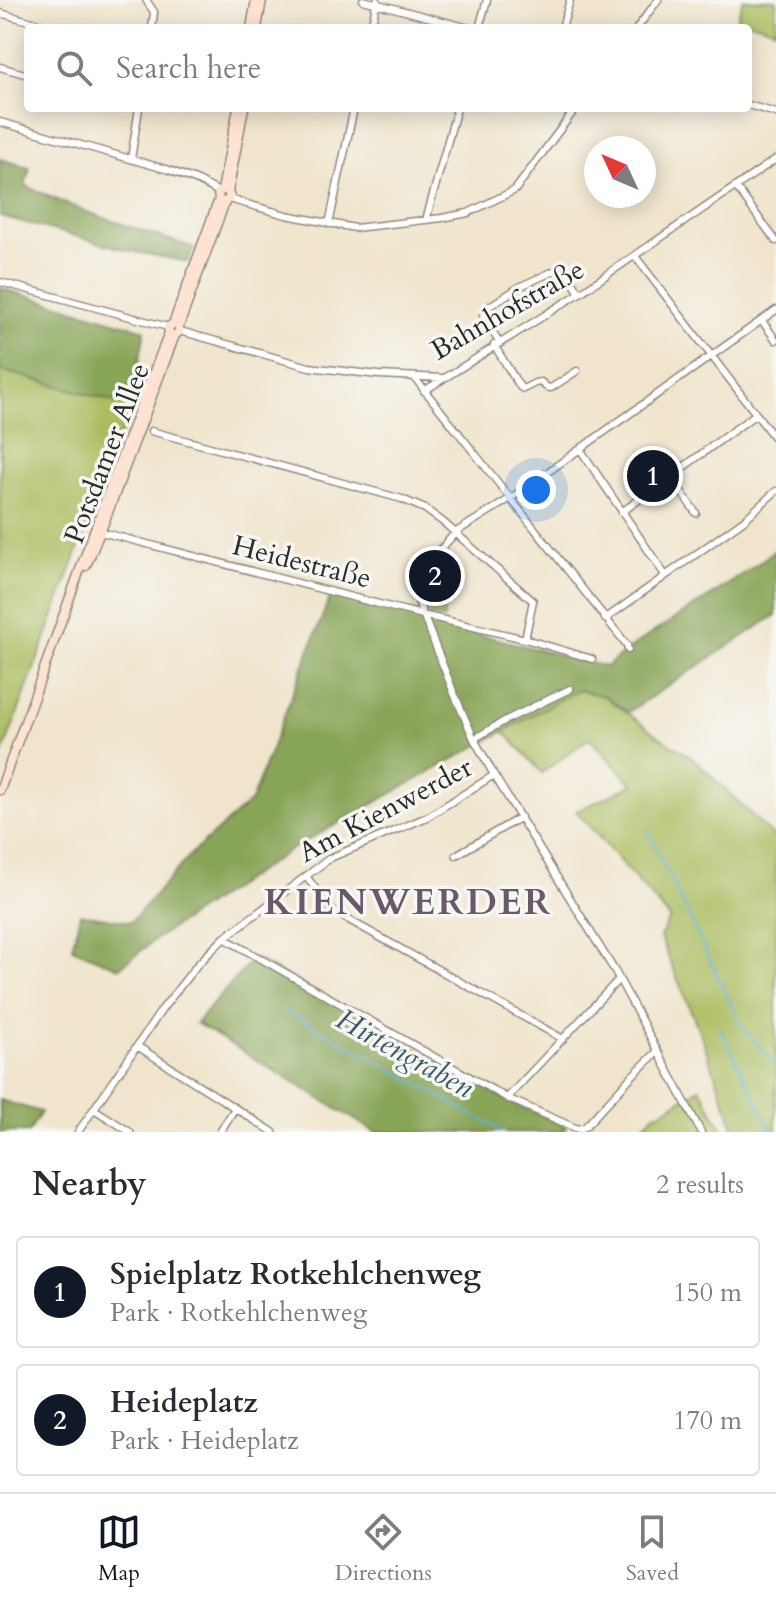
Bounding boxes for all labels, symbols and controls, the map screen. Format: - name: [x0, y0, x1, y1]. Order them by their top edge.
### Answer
- search box: [24, 24, 752, 112]
- icon: search: [52, 46, 96, 90]
- text: Search here: [116, 48, 261, 89]
- north arrow: [584, 136, 656, 208]
- street label: Bahnhofstraße: [424, 251, 591, 369]
- street label: Potsdamer Allee: [55, 358, 159, 549]
- pin: 1: [627, 446, 679, 506]
- your location: [516, 470, 556, 510]
- street label: Heidestraße: [228, 526, 375, 598]
- pin: 2: [409, 546, 461, 606]
- street label: Am Kienwerder: [292, 748, 480, 872]
- district label: KIENWERDER: [264, 878, 552, 927]
- water label: Hirtengraben: [329, 999, 481, 1108]
- text: Nearby: [32, 1161, 147, 1207]
- text: 2 results: [656, 1167, 744, 1202]
- text: Spielplatz Rotkehlchenweg: [110, 1254, 481, 1295]
- text: 1: [53, 1275, 67, 1310]
- text: 150 m: [673, 1275, 742, 1310]
- text: Park · Rotkehlchenweg: [110, 1295, 367, 1330]
- text: Heideplatz: [110, 1382, 258, 1423]
- text: 2: [53, 1403, 67, 1438]
- text: 170 m: [673, 1403, 742, 1438]
- text: Park · Heideplatz: [110, 1423, 299, 1458]
- tab: Map: [97, 1510, 141, 1588]
- tab: Directions: [335, 1510, 432, 1588]
- tab: Saved: [626, 1510, 679, 1588]

